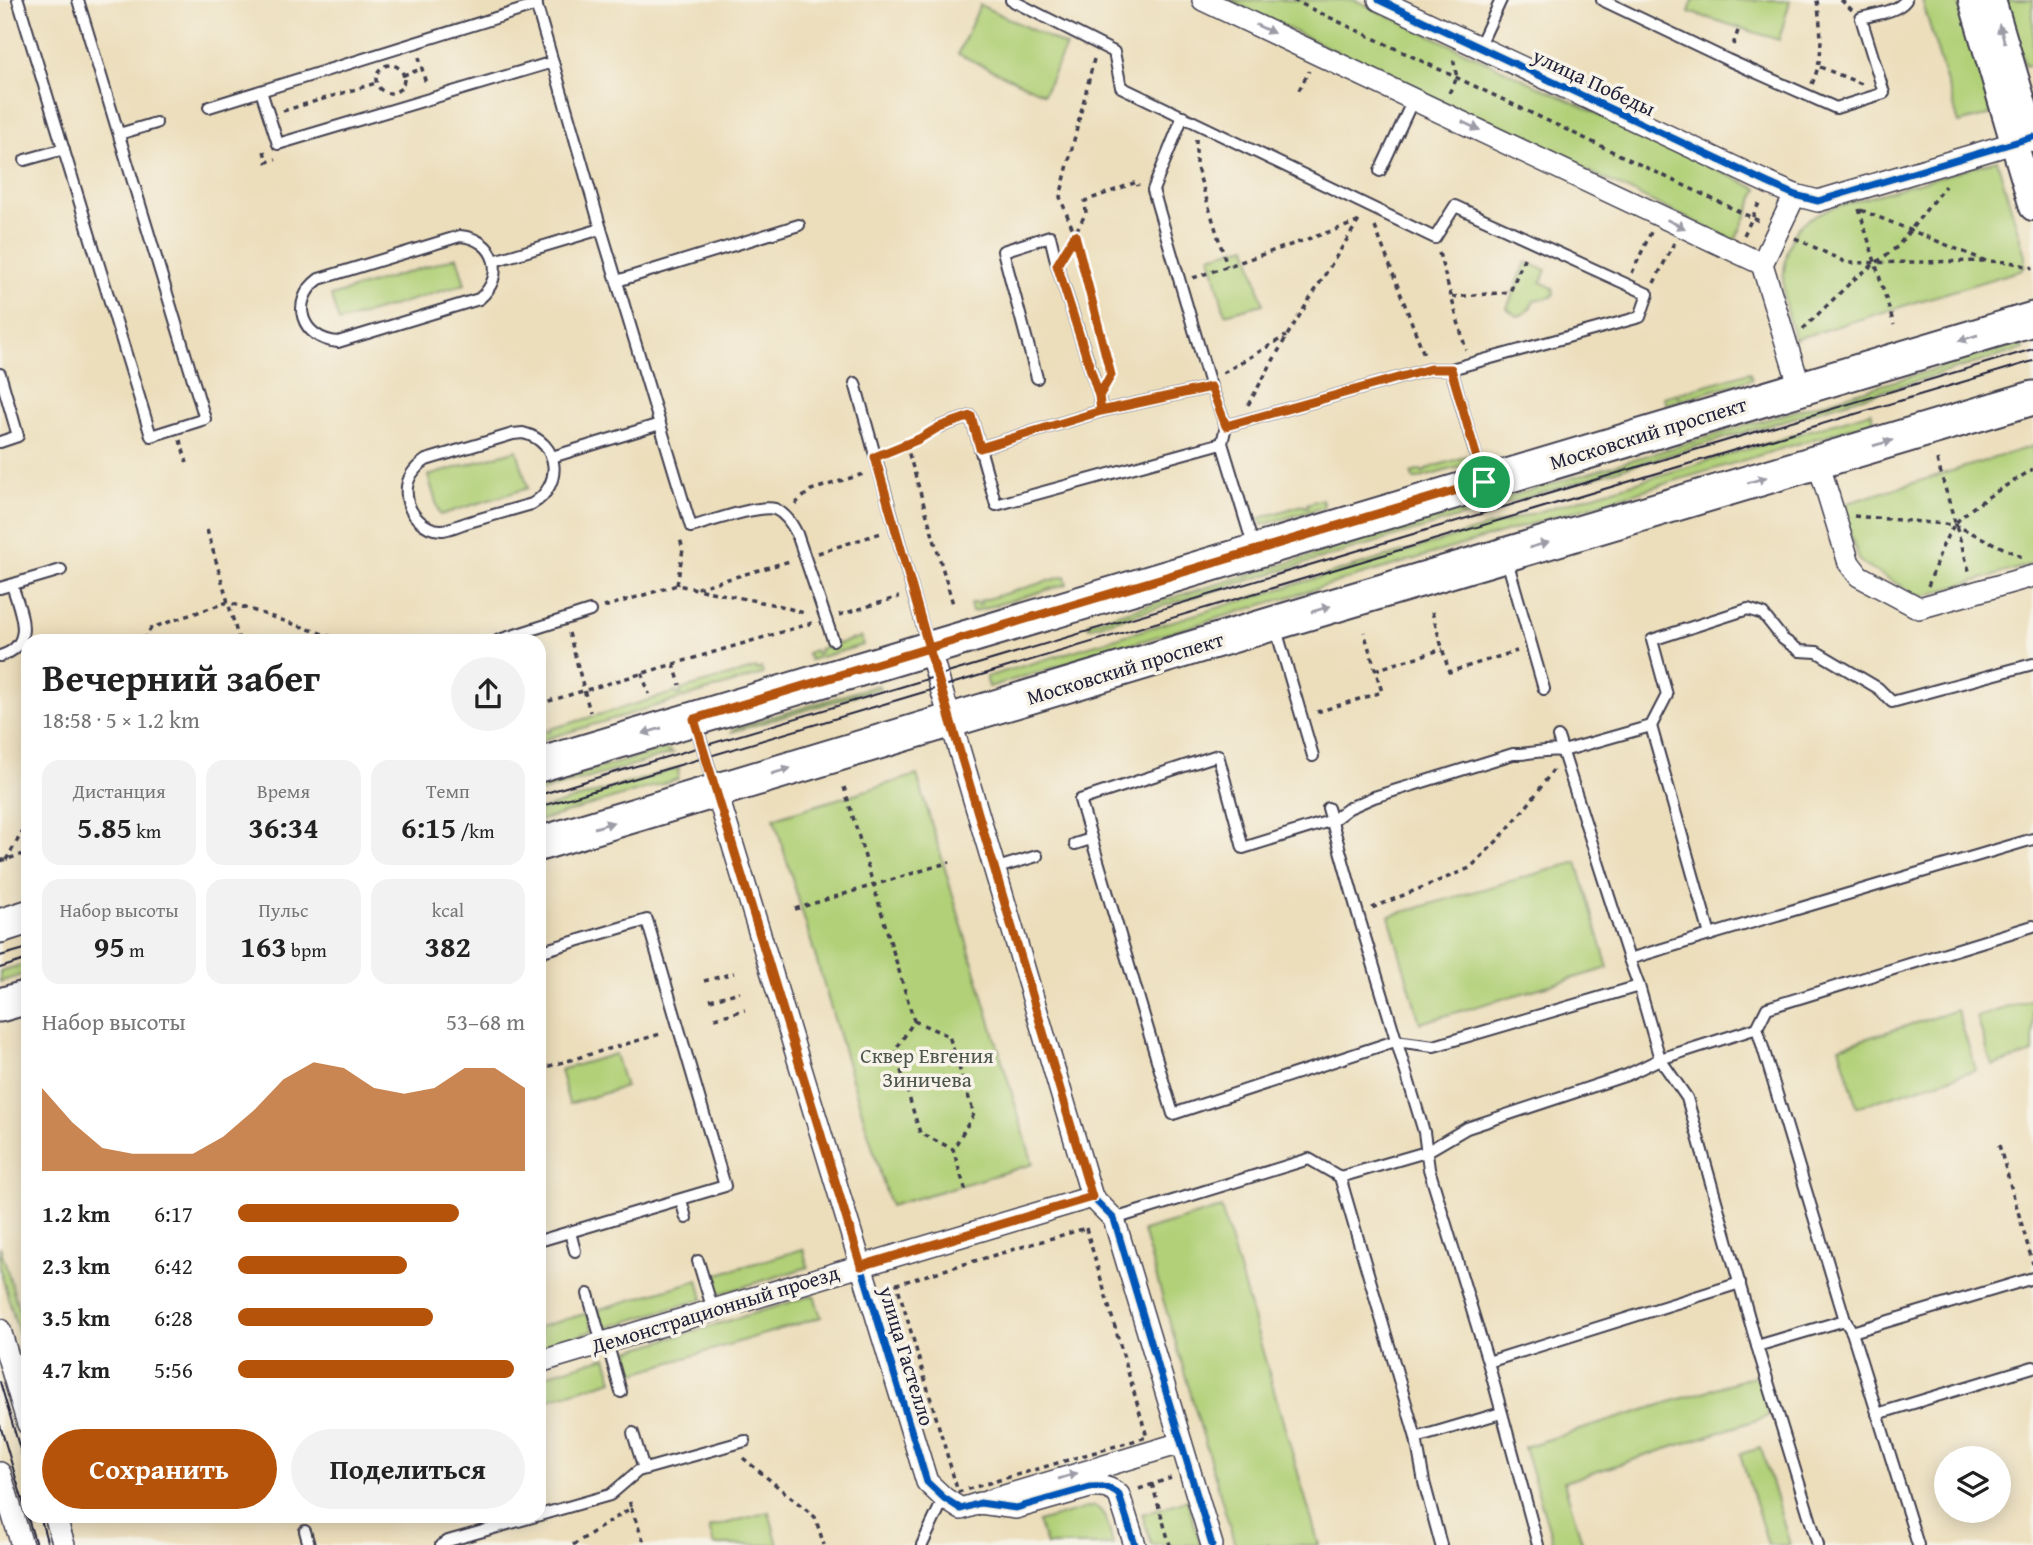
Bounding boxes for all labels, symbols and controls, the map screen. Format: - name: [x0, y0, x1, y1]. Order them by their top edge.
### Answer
- one-way arrow: [1255, 23, 1275, 35]
- one-way arrow: [1997, 23, 2007, 44]
- street label: улица Победы: [1527, 40, 1661, 124]
- one-way arrow: [1461, 120, 1481, 132]
- one-way arrow: [1666, 218, 1686, 229]
- one-way arrow: [1957, 334, 1978, 344]
- street label: Московский проспект: [1546, 388, 1750, 478]
- one-way arrow: [1873, 437, 1894, 447]
- pin: [1454, 452, 1514, 512]
- icon: arrive: [1465, 463, 1503, 501]
- one-way arrow: [1747, 474, 1768, 484]
- one-way arrow: [1529, 539, 1550, 549]
- one-way arrow: [1310, 604, 1331, 614]
- street label: Московский проспект: [1023, 623, 1227, 713]
- text: Вечерний забег: [42, 649, 320, 705]
- button: share: [451, 657, 525, 731]
- text: 18:58 · 5 × 1.2 km: [42, 703, 200, 736]
- one-way arrow: [642, 727, 663, 737]
- one-way arrow: [771, 765, 792, 775]
- text: Дистанция: [73, 777, 166, 805]
- text: Время: [257, 777, 310, 805]
- text: Темп: [426, 777, 470, 805]
- text: 5.85: [77, 805, 132, 849]
- text: 36:34: [248, 805, 319, 849]
- text: 6:15: [401, 805, 456, 849]
- text: km: [132, 817, 161, 845]
- text: /km: [456, 817, 495, 845]
- one-way arrow: [594, 819, 615, 829]
- text: Набор высоты: [60, 896, 179, 924]
- text: Пульс: [259, 896, 308, 924]
- text: kcal: [432, 896, 464, 924]
- text: 95: [94, 924, 125, 968]
- text: 163: [240, 924, 287, 968]
- text: 382: [425, 924, 471, 968]
- text: m: [125, 936, 145, 964]
- text: bpm: [287, 936, 327, 964]
- text: Набор высоты: [42, 1005, 186, 1038]
- text: 53–68 m: [446, 1005, 525, 1038]
- park label: Сквер Евгения Зиничева: [860, 1040, 994, 1095]
- text: 1.2 km: [42, 1197, 110, 1230]
- text: 6:17: [154, 1197, 193, 1230]
- text: 2.3 km: [42, 1249, 110, 1282]
- text: 6:42: [154, 1249, 193, 1282]
- street label: Демонстрационный проезд: [586, 1256, 843, 1362]
- street label: улица Гастелло: [871, 1281, 943, 1430]
- text: 3.5 km: [42, 1301, 110, 1334]
- text: 6:28: [154, 1301, 193, 1334]
- text: 4.7 km: [42, 1353, 110, 1386]
- text: 5:56: [154, 1353, 193, 1386]
- button: Сохранить: [42, 1429, 277, 1509]
- button: Поделиться: [291, 1429, 525, 1509]
- map controls: [1934, 1446, 2011, 1523]
- button: layers: [1934, 1446, 2011, 1523]
- one-way arrow: [1058, 1471, 1079, 1481]

